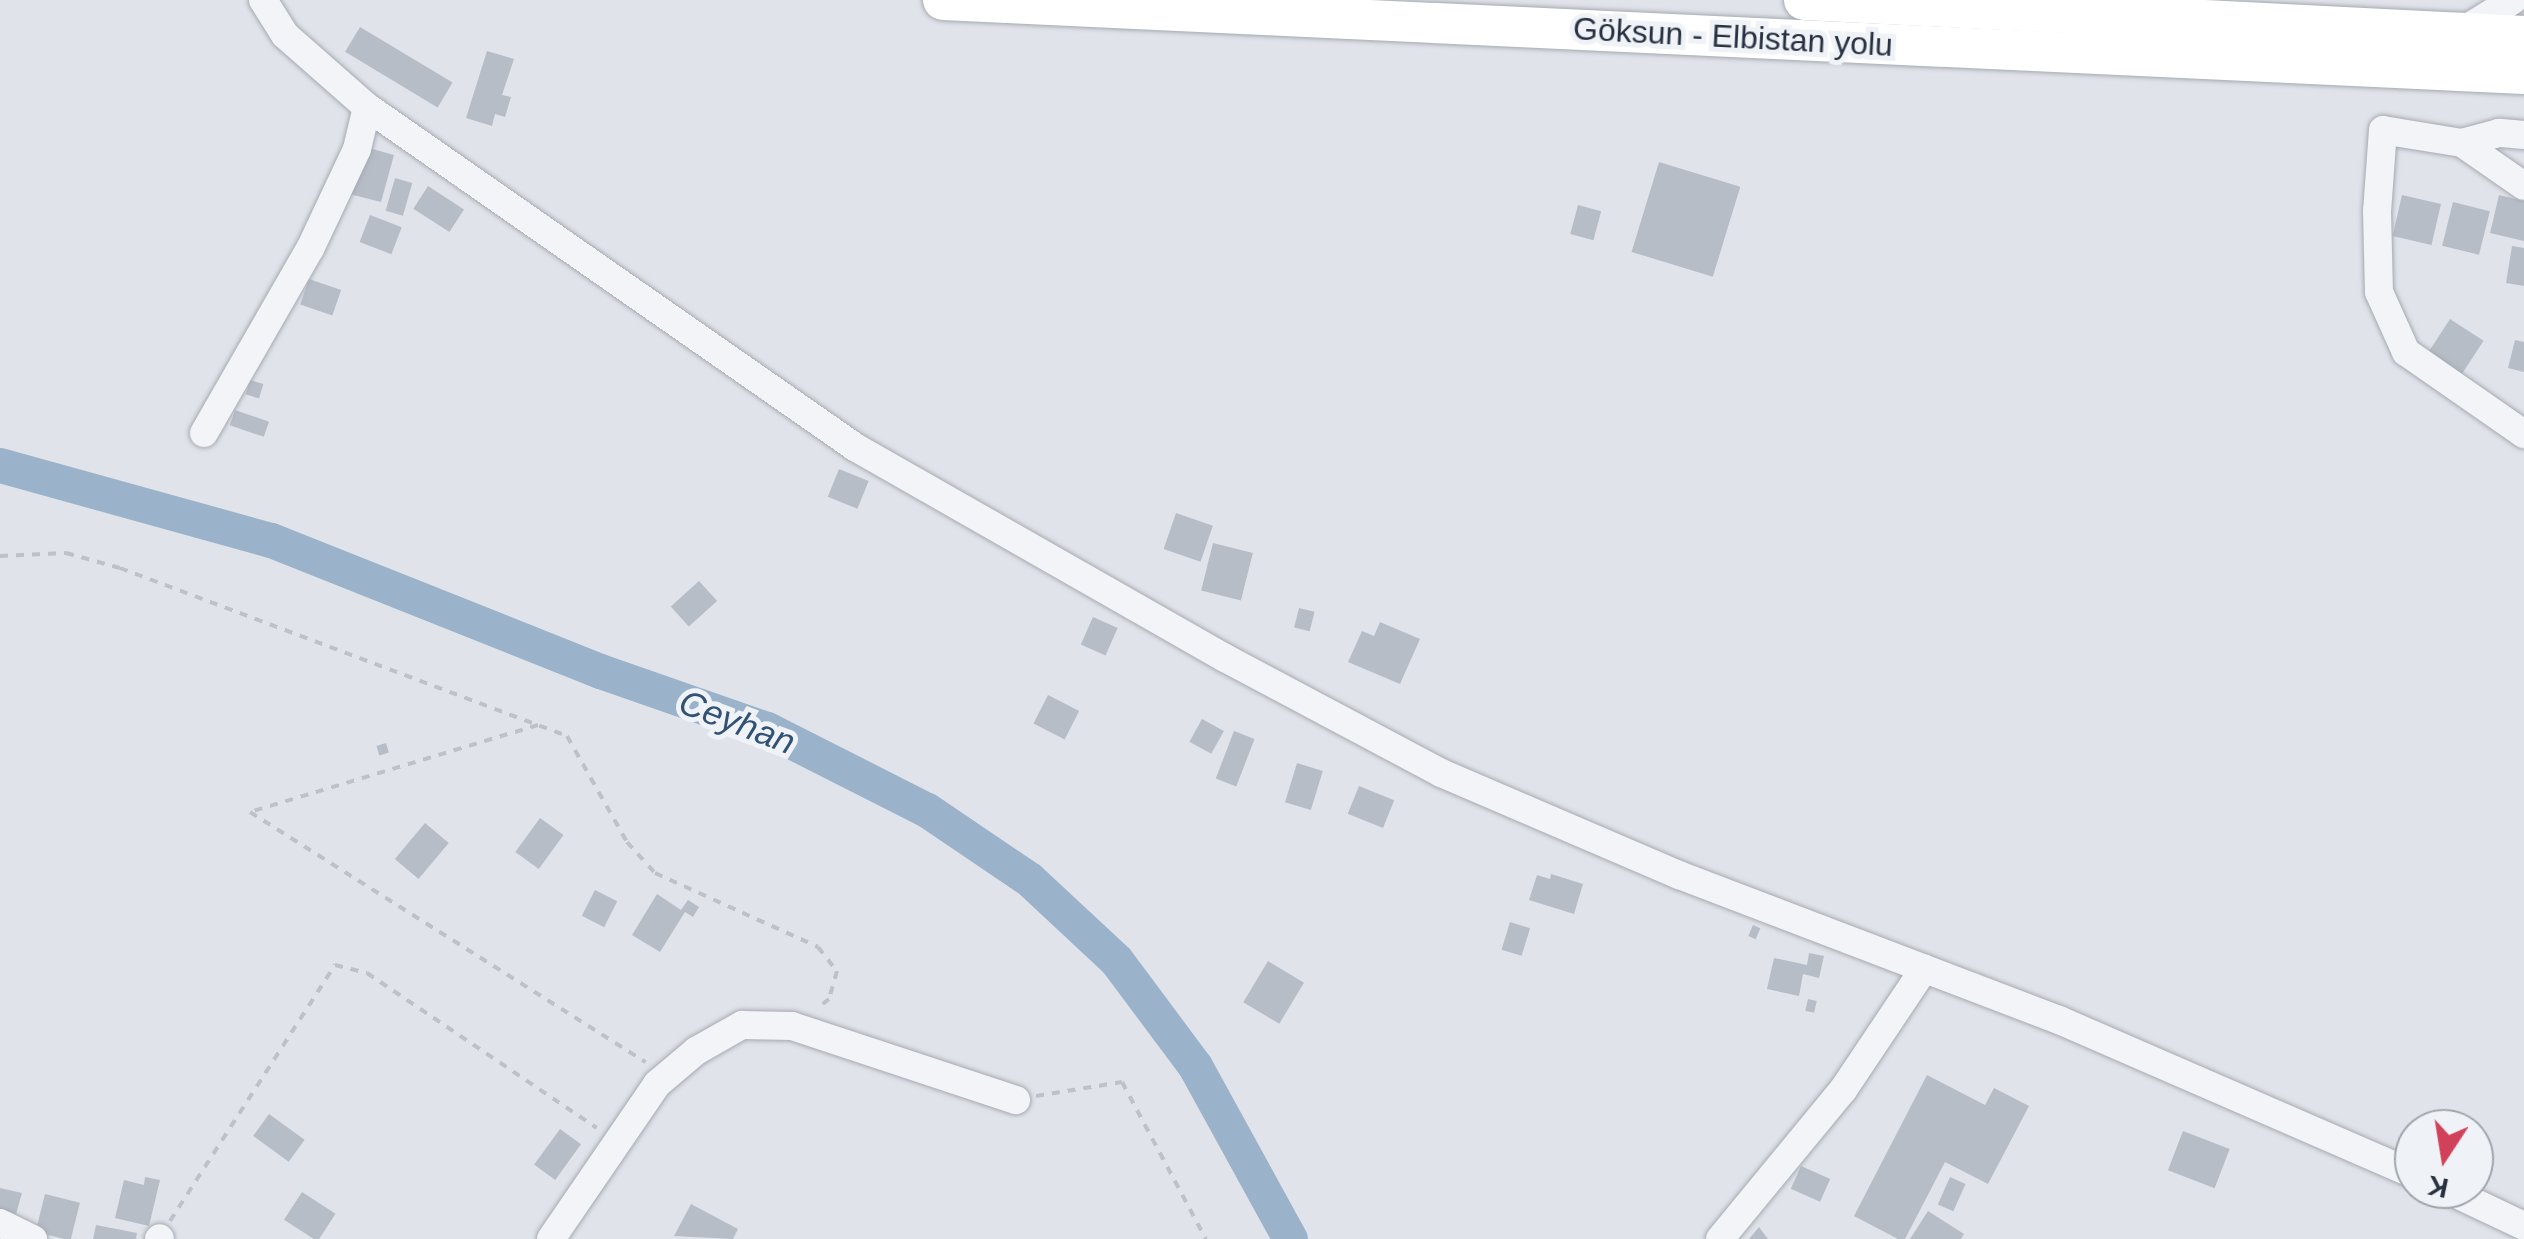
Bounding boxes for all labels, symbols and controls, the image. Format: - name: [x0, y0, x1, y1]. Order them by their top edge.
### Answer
- street label: Göksun - Elbistan yolu: [1572, 9, 1894, 65]
- water label: Ceyhan: [673, 681, 801, 763]
- north arrow: [2394, 1109, 2494, 1209]
- text: K: [2425, 1170, 2451, 1204]

